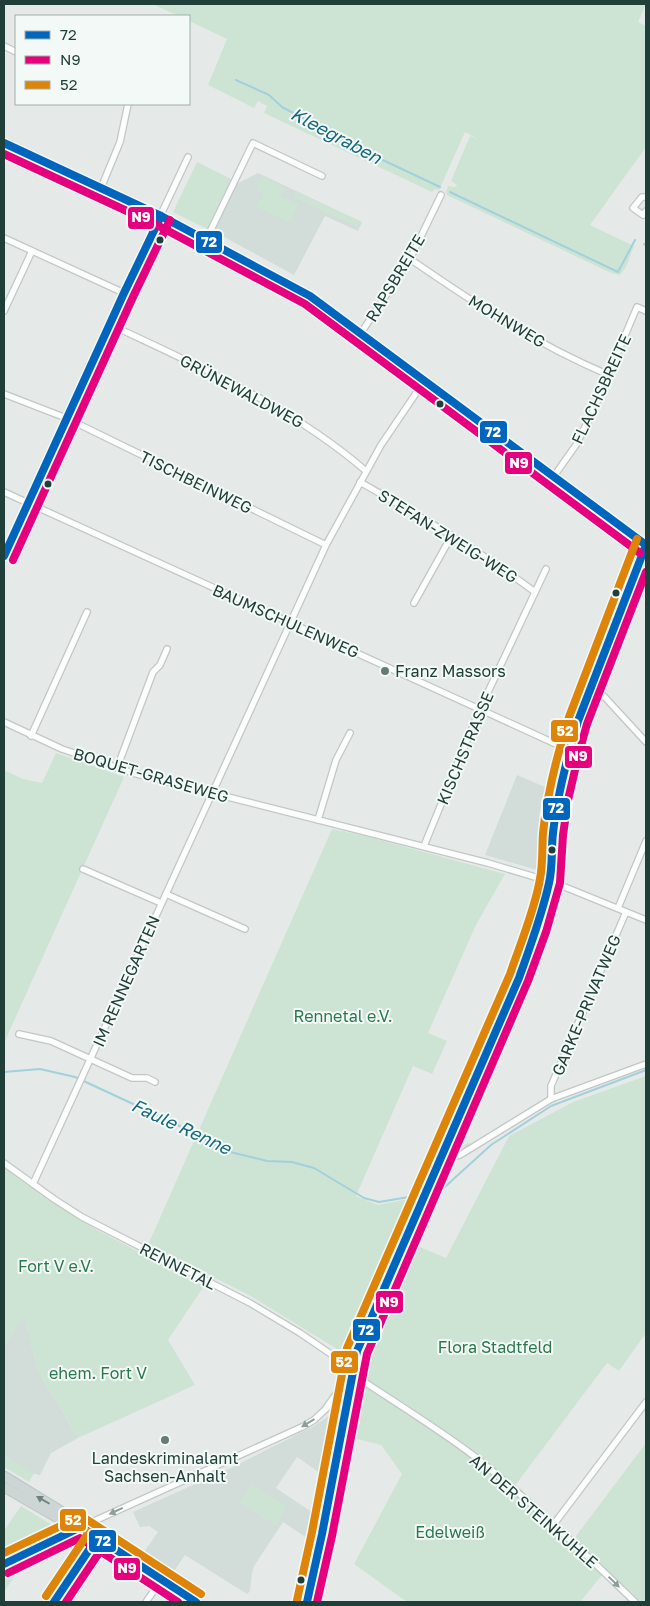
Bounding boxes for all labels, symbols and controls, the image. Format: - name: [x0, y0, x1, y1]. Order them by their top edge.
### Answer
- legend: [15, 15, 190, 105]
- text: 72: [60, 25, 77, 43]
- text: N9: [60, 50, 80, 68]
- text: 52: [60, 75, 77, 93]
- water label: Kleegraben: [287, 102, 386, 169]
- line badge: N9: [127, 206, 155, 230]
- text: N9: [131, 208, 151, 225]
- line badge: 72: [195, 230, 223, 254]
- street label: RAPSBREITE: [361, 231, 429, 325]
- text: 72: [201, 233, 218, 250]
- unlabelled marker: [155, 235, 165, 245]
- street label: MOHNWEG: [465, 290, 549, 352]
- street label: FLACHSBREITE: [567, 331, 635, 447]
- street label: GRÜNEWALDWEG: [177, 350, 307, 432]
- unlabelled marker: [435, 399, 445, 409]
- line badge: 72: [479, 420, 508, 444]
- text: 72: [485, 423, 502, 440]
- street label: TISCHBEINWEG: [137, 446, 255, 518]
- line badge: N9: [504, 451, 533, 475]
- text: N9: [509, 454, 529, 471]
- unlabelled marker: [43, 479, 53, 489]
- street label: STEFAN-ZWEIG-WEG: [375, 485, 521, 587]
- street label: BAUMSCHULENWEG: [210, 580, 362, 662]
- unlabelled marker: [611, 588, 621, 598]
- place label: Franz Massors: [395, 661, 506, 681]
- marker: Franz Massors: [379, 665, 391, 677]
- street label: KISCHSTRASSE: [432, 688, 498, 808]
- line badge: 52: [550, 719, 579, 743]
- text: 52: [556, 722, 574, 739]
- street label: BOQUET-GRASEWEG: [71, 743, 231, 807]
- line badge: N9: [564, 745, 593, 769]
- text: N9: [568, 747, 588, 764]
- line badge: 72: [542, 797, 571, 821]
- text: 72: [548, 799, 565, 816]
- unlabelled marker: [547, 845, 557, 855]
- street label: IM RENNEGARTEN: [88, 912, 164, 1050]
- street label: GARKE-PRIVATWEG: [547, 931, 625, 1079]
- park label: Rennetal e.V.: [293, 1006, 393, 1026]
- water label: Faule Renne: [128, 1094, 236, 1159]
- street label: RENNETAL: [136, 1238, 220, 1294]
- park label: Fort V e.V.: [18, 1256, 94, 1276]
- line badge: N9: [375, 1290, 404, 1314]
- text: N9: [379, 1293, 399, 1310]
- line badge: 72: [352, 1318, 381, 1342]
- text: 72: [358, 1321, 375, 1338]
- park label: Flora Stadtfeld: [438, 1337, 552, 1357]
- line badge: 52: [330, 1350, 359, 1374]
- text: 52: [335, 1353, 353, 1370]
- park label: ehem. Fort V: [49, 1363, 147, 1383]
- one-way arrow: [301, 1419, 314, 1428]
- marker: Landeskriminalamt Sachsen-Anhalt: [159, 1434, 171, 1446]
- place label: Landeskriminalamt Sachsen-Anhalt: [91, 1448, 239, 1486]
- street label: AN DER STEINKUHLE: [466, 1450, 602, 1572]
- one-way arrow: [37, 1496, 50, 1505]
- one-way arrow: [109, 1507, 123, 1515]
- line badge: 52: [59, 1508, 87, 1532]
- text: 52: [64, 1511, 82, 1528]
- park label: Edelweiß: [415, 1522, 485, 1542]
- line badge: 72: [88, 1529, 117, 1553]
- text: 72: [95, 1532, 112, 1549]
- line badge: N9: [113, 1557, 141, 1581]
- text: N9: [117, 1559, 137, 1576]
- unlabelled marker: [296, 1575, 306, 1585]
- one-way arrow: [608, 1576, 620, 1588]

